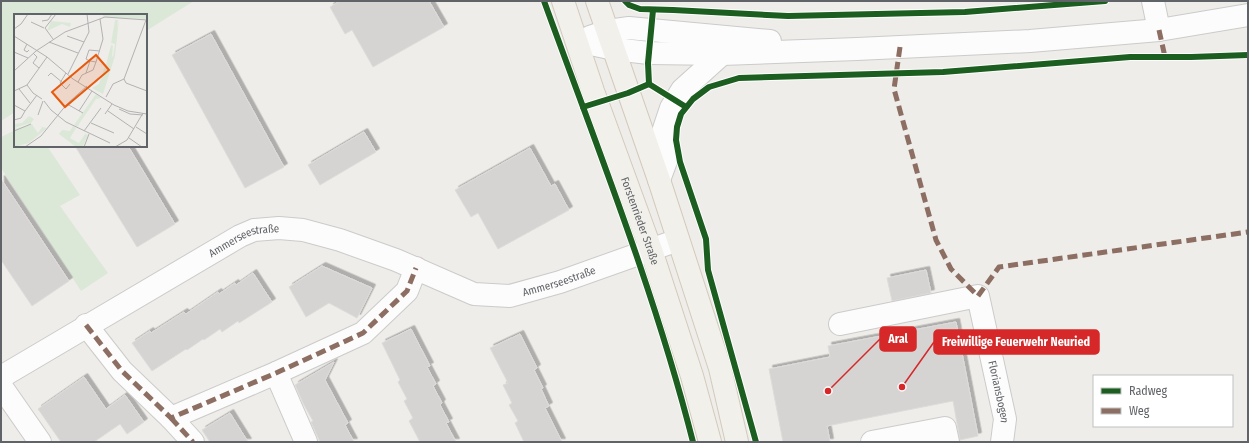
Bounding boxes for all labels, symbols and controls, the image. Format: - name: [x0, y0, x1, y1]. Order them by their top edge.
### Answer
- inset map: [14, 14, 147, 147]
- street label: Forstenrieder Straße: [618, 175, 661, 267]
- street label: Ammerseestraße: [206, 222, 280, 260]
- street label: Ammerseestraße: [521, 264, 597, 299]
- callout: Aral: [880, 327, 916, 351]
- callout: Freiwillige Feuerwehr Neuried: [934, 330, 1099, 354]
- text: Aral: [887, 332, 909, 346]
- text: Freiwillige Feuerwehr Neuried: [942, 335, 1090, 349]
- street label: Floriansbogen: [985, 359, 1011, 424]
- legend: [1093, 375, 1233, 427]
- text: Radweg: [1129, 384, 1168, 398]
- text: Weg: [1129, 404, 1150, 418]

